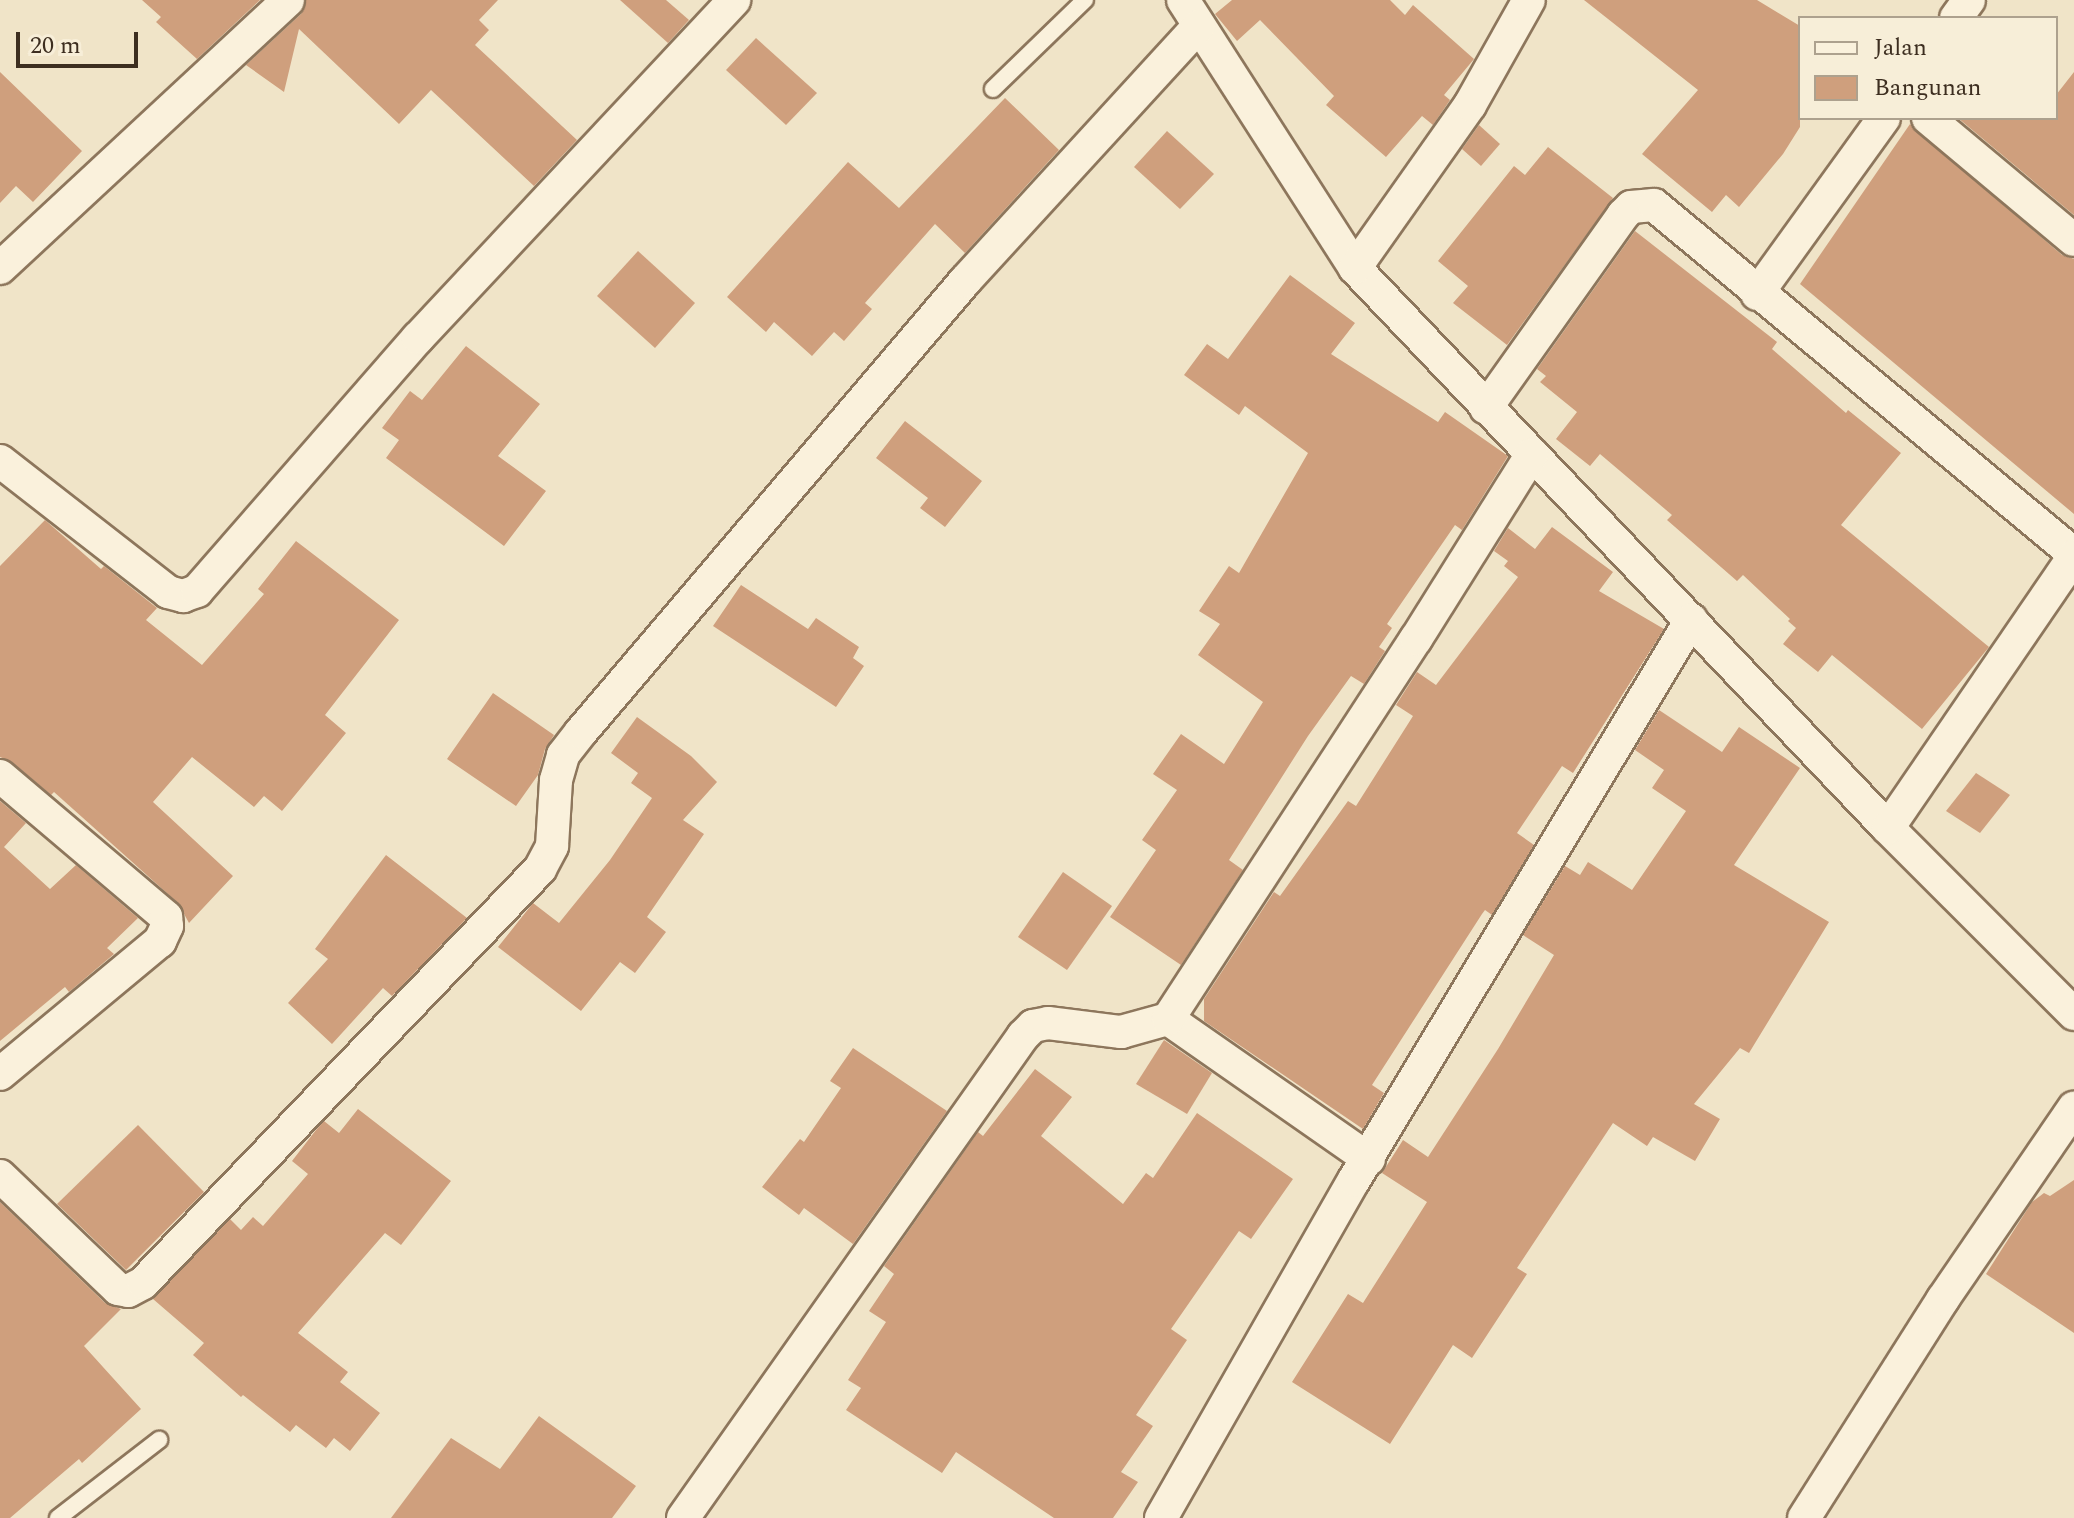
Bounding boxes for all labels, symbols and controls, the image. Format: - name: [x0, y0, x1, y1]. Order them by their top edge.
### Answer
- scale bar: [20, 16, 142, 66]
- legend: [1798, 16, 2058, 120]
- text: 20 m: [30, 28, 81, 64]
- text: Jalan: [1874, 30, 1927, 66]
- text: Bangunan: [1874, 70, 1982, 106]

